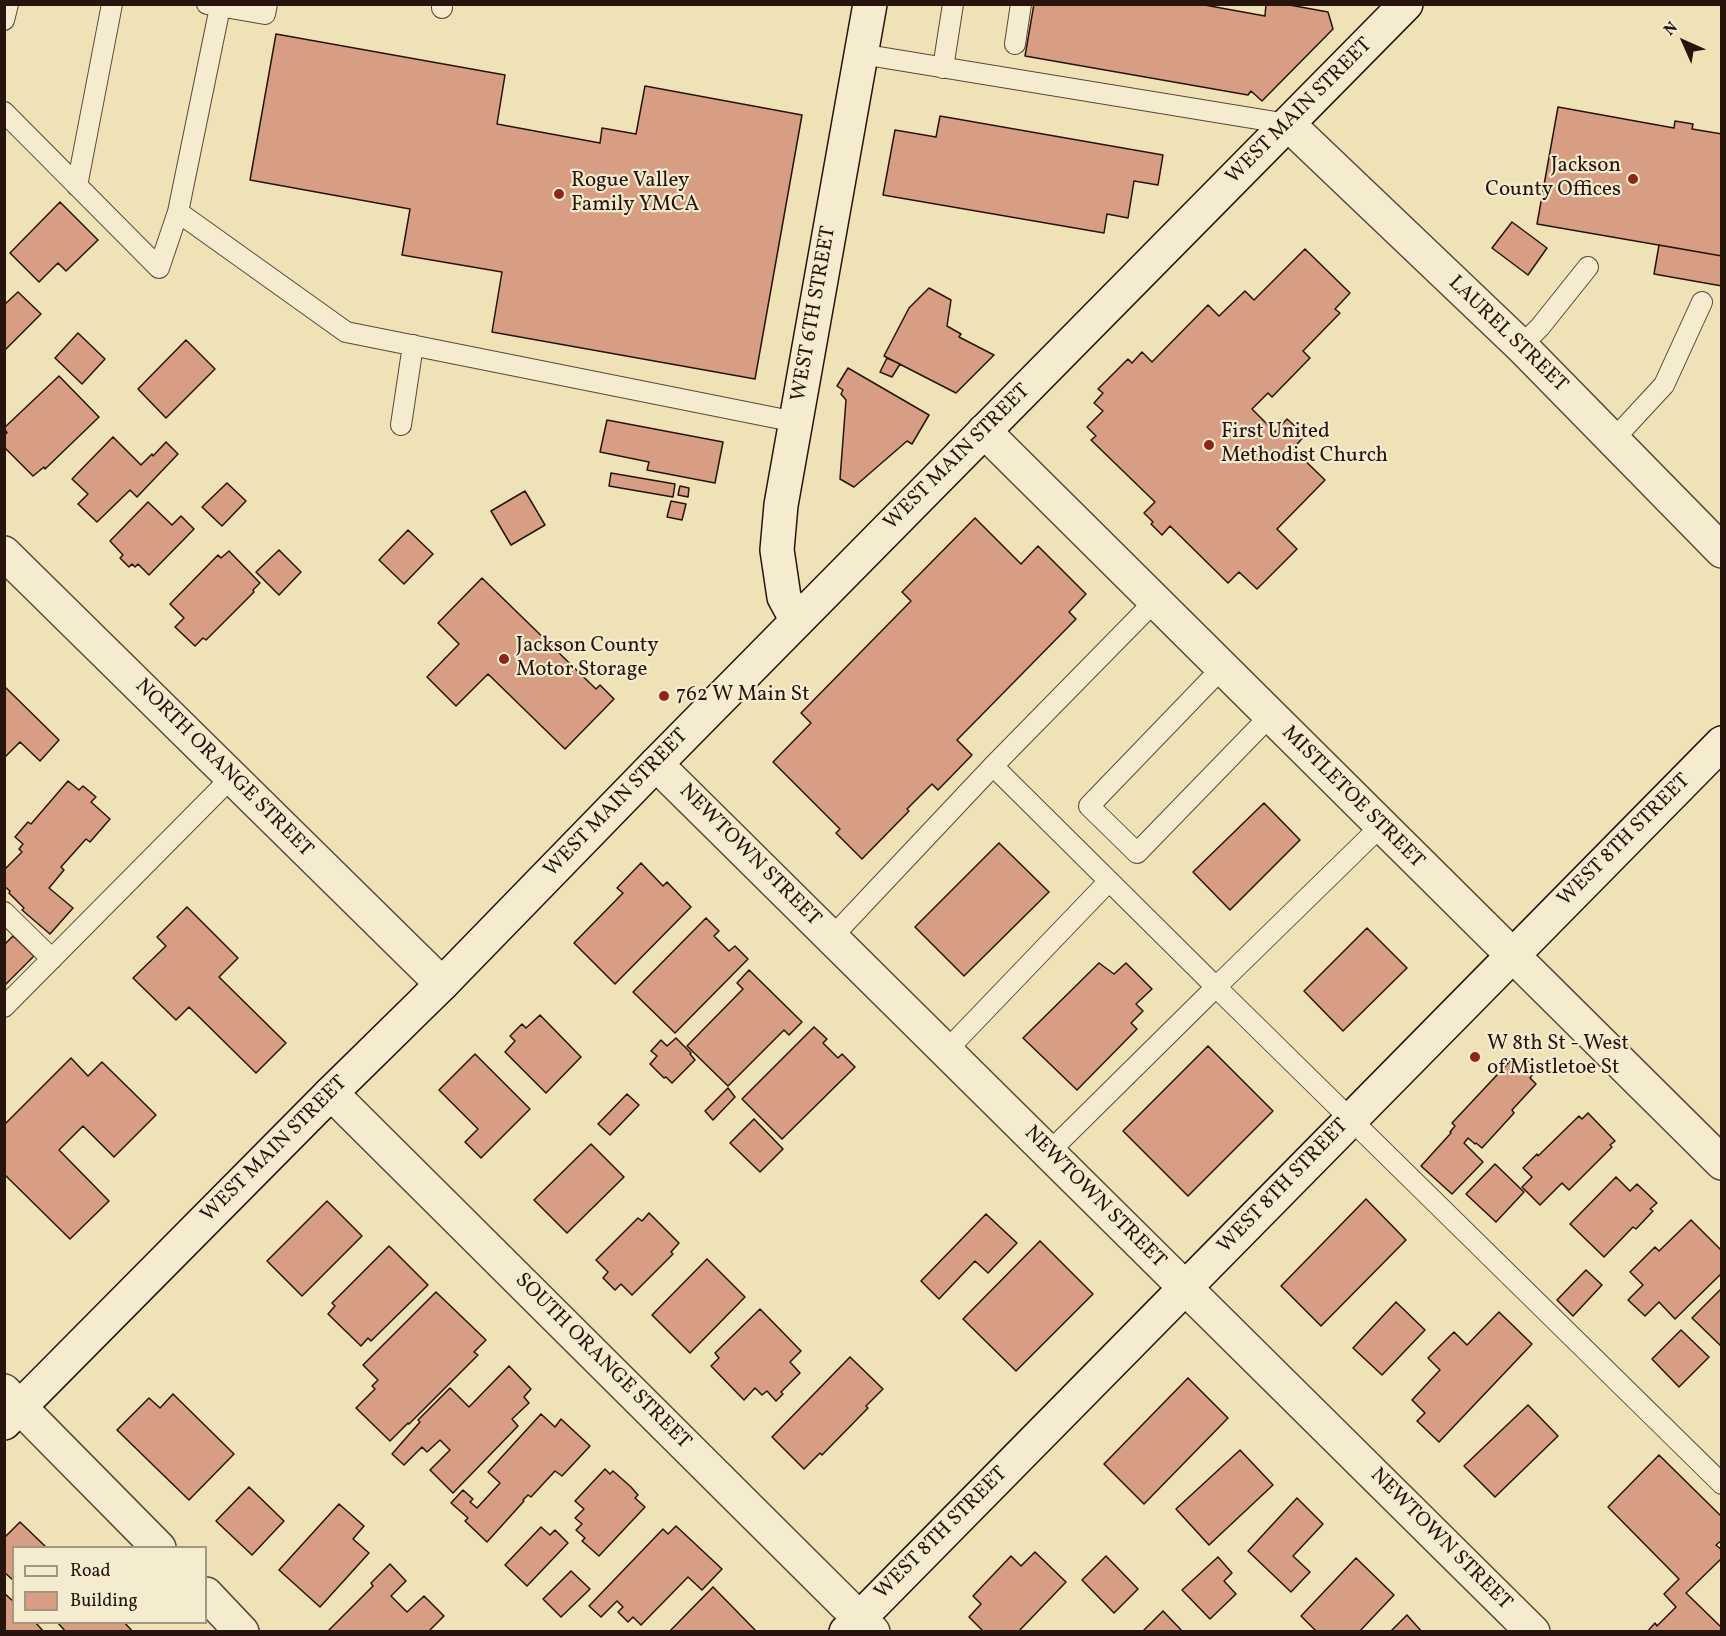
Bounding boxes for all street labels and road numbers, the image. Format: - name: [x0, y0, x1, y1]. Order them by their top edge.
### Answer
- street label: WEST MAIN STREET: [1222, 34, 1378, 190]
- street label: WEST 6TH STREET: [787, 225, 843, 403]
- street label: LAUREL STREET: [1442, 271, 1572, 399]
- street label: WEST MAIN STREET: [880, 380, 1036, 536]
- street label: NORTH ORANGE STREET: [129, 675, 317, 863]
- street label: MISTLETOE STREET: [1275, 721, 1429, 875]
- street label: WEST MAIN STREET: [540, 725, 694, 883]
- street label: WEST 8TH STREET: [1553, 769, 1697, 913]
- street label: NEWTOWN STREET: [673, 780, 825, 932]
- street label: WEST MAIN STREET: [197, 1072, 353, 1228]
- street label: WEST 8TH STREET: [1213, 1114, 1355, 1260]
- street label: NEWTOWN STREET: [1018, 1122, 1170, 1274]
- street label: SOUTH ORANGE STREET: [509, 1269, 695, 1455]
- street label: WEST 8TH STREET: [870, 1462, 1014, 1606]
- street label: NEWTOWN STREET: [1364, 1464, 1516, 1616]

